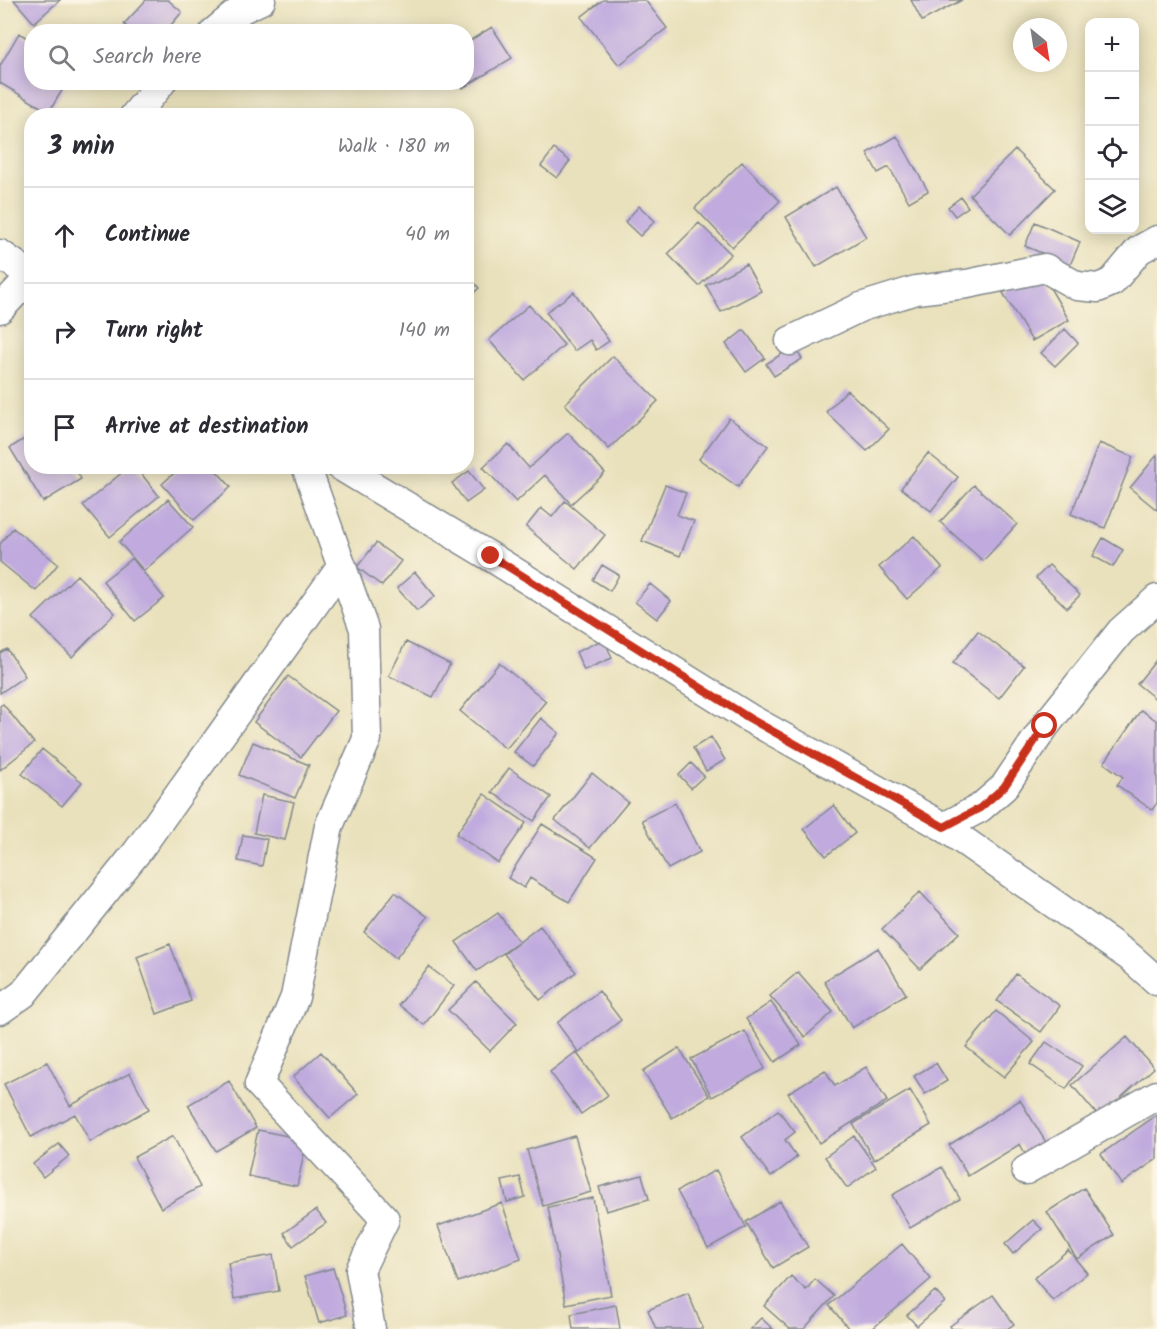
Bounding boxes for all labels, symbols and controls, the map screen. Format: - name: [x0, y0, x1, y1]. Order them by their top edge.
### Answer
- north arrow: [1013, 18, 1067, 72]
- map controls: [1085, 18, 1139, 234]
- button: +: [1085, 18, 1139, 72]
- search box: [24, 24, 474, 90]
- text: Search here: [93, 40, 201, 75]
- icon: search: [45, 41, 78, 74]
- button: −: [1085, 72, 1139, 126]
- text: 3 min: [48, 126, 115, 168]
- button: locate: [1085, 126, 1139, 180]
- text: Walk · 180 m: [338, 131, 450, 163]
- button: layers: [1085, 180, 1139, 234]
- text: Continue: [105, 218, 190, 253]
- icon: ahead: [48, 219, 81, 252]
- text: 40 m: [405, 219, 450, 251]
- text: Turn right: [105, 314, 203, 349]
- icon: right: [48, 315, 81, 348]
- text: 140 m: [399, 315, 450, 347]
- text: Arrive at destination: [105, 410, 308, 445]
- icon: arrive: [48, 411, 81, 444]
- route end: [477, 542, 503, 568]
- route start: [1031, 712, 1057, 738]

